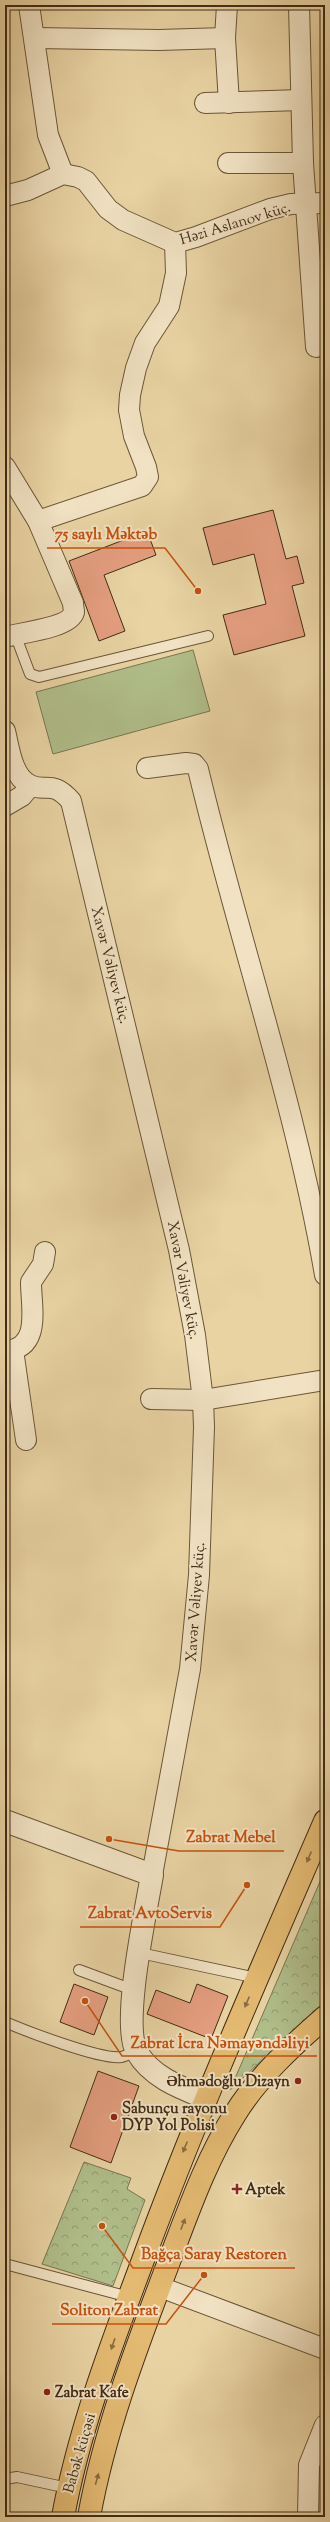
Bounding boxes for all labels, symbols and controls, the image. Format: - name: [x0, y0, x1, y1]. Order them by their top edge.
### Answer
- street label: Həzi Aslanov küç.: [177, 198, 294, 251]
- callout: 75 saylı Məktəb: [47, 520, 165, 548]
- text: 75 saylı Məktəb: [55, 524, 157, 547]
- street label: Xavər Vəliyev küç.: [85, 905, 134, 1026]
- street label: Xavər Vəliyev küç.: [161, 1219, 204, 1341]
- street label: Xavər Vəliyev küç.: [182, 1541, 211, 1663]
- callout: Zabrat Mebel: [179, 1823, 284, 1851]
- text: Zabrat Mebel: [186, 1827, 276, 1850]
- one-way arrow: [306, 1851, 312, 1863]
- callout: Zabrat AvtoServis: [80, 1899, 220, 1927]
- text: Zabrat AvtoServis: [88, 1903, 212, 1926]
- one-way arrow: [244, 1996, 250, 2007]
- callout: Zabrat İcra Nəmayəndəliyi: [122, 2028, 317, 2056]
- text: Zabrat İcra Nəmayəndəliyi: [131, 2032, 310, 2056]
- place label: Əhmədoğlu Dizayn: [166, 2072, 290, 2093]
- marker: Əhmədoğlu Dizayn: [293, 2076, 303, 2086]
- place label: Sabunçu rayonu DYP Yol Polisi: [122, 2099, 227, 2137]
- marker: Sabunçu rayonu DYP Yol Polisi: [109, 2112, 119, 2122]
- one-way arrow: [182, 2141, 188, 2153]
- place label: Aptek: [245, 2180, 286, 2201]
- marker: Aptek: [232, 2184, 242, 2194]
- one-way arrow: [181, 2218, 187, 2230]
- callout: Bağça Saray Restoren: [133, 2240, 295, 2268]
- text: Bağça Saray Restoren: [141, 2244, 288, 2267]
- callout: Soliton Zabrat: [52, 2296, 166, 2324]
- text: Soliton Zabrat: [60, 2300, 158, 2323]
- one-way arrow: [110, 2338, 116, 2350]
- place label: Zabrat Kafe: [55, 2383, 129, 2404]
- marker: Zabrat Kafe: [42, 2387, 52, 2397]
- street label: Babək küçəsi: [59, 2411, 102, 2496]
- one-way arrow: [94, 2473, 100, 2485]

